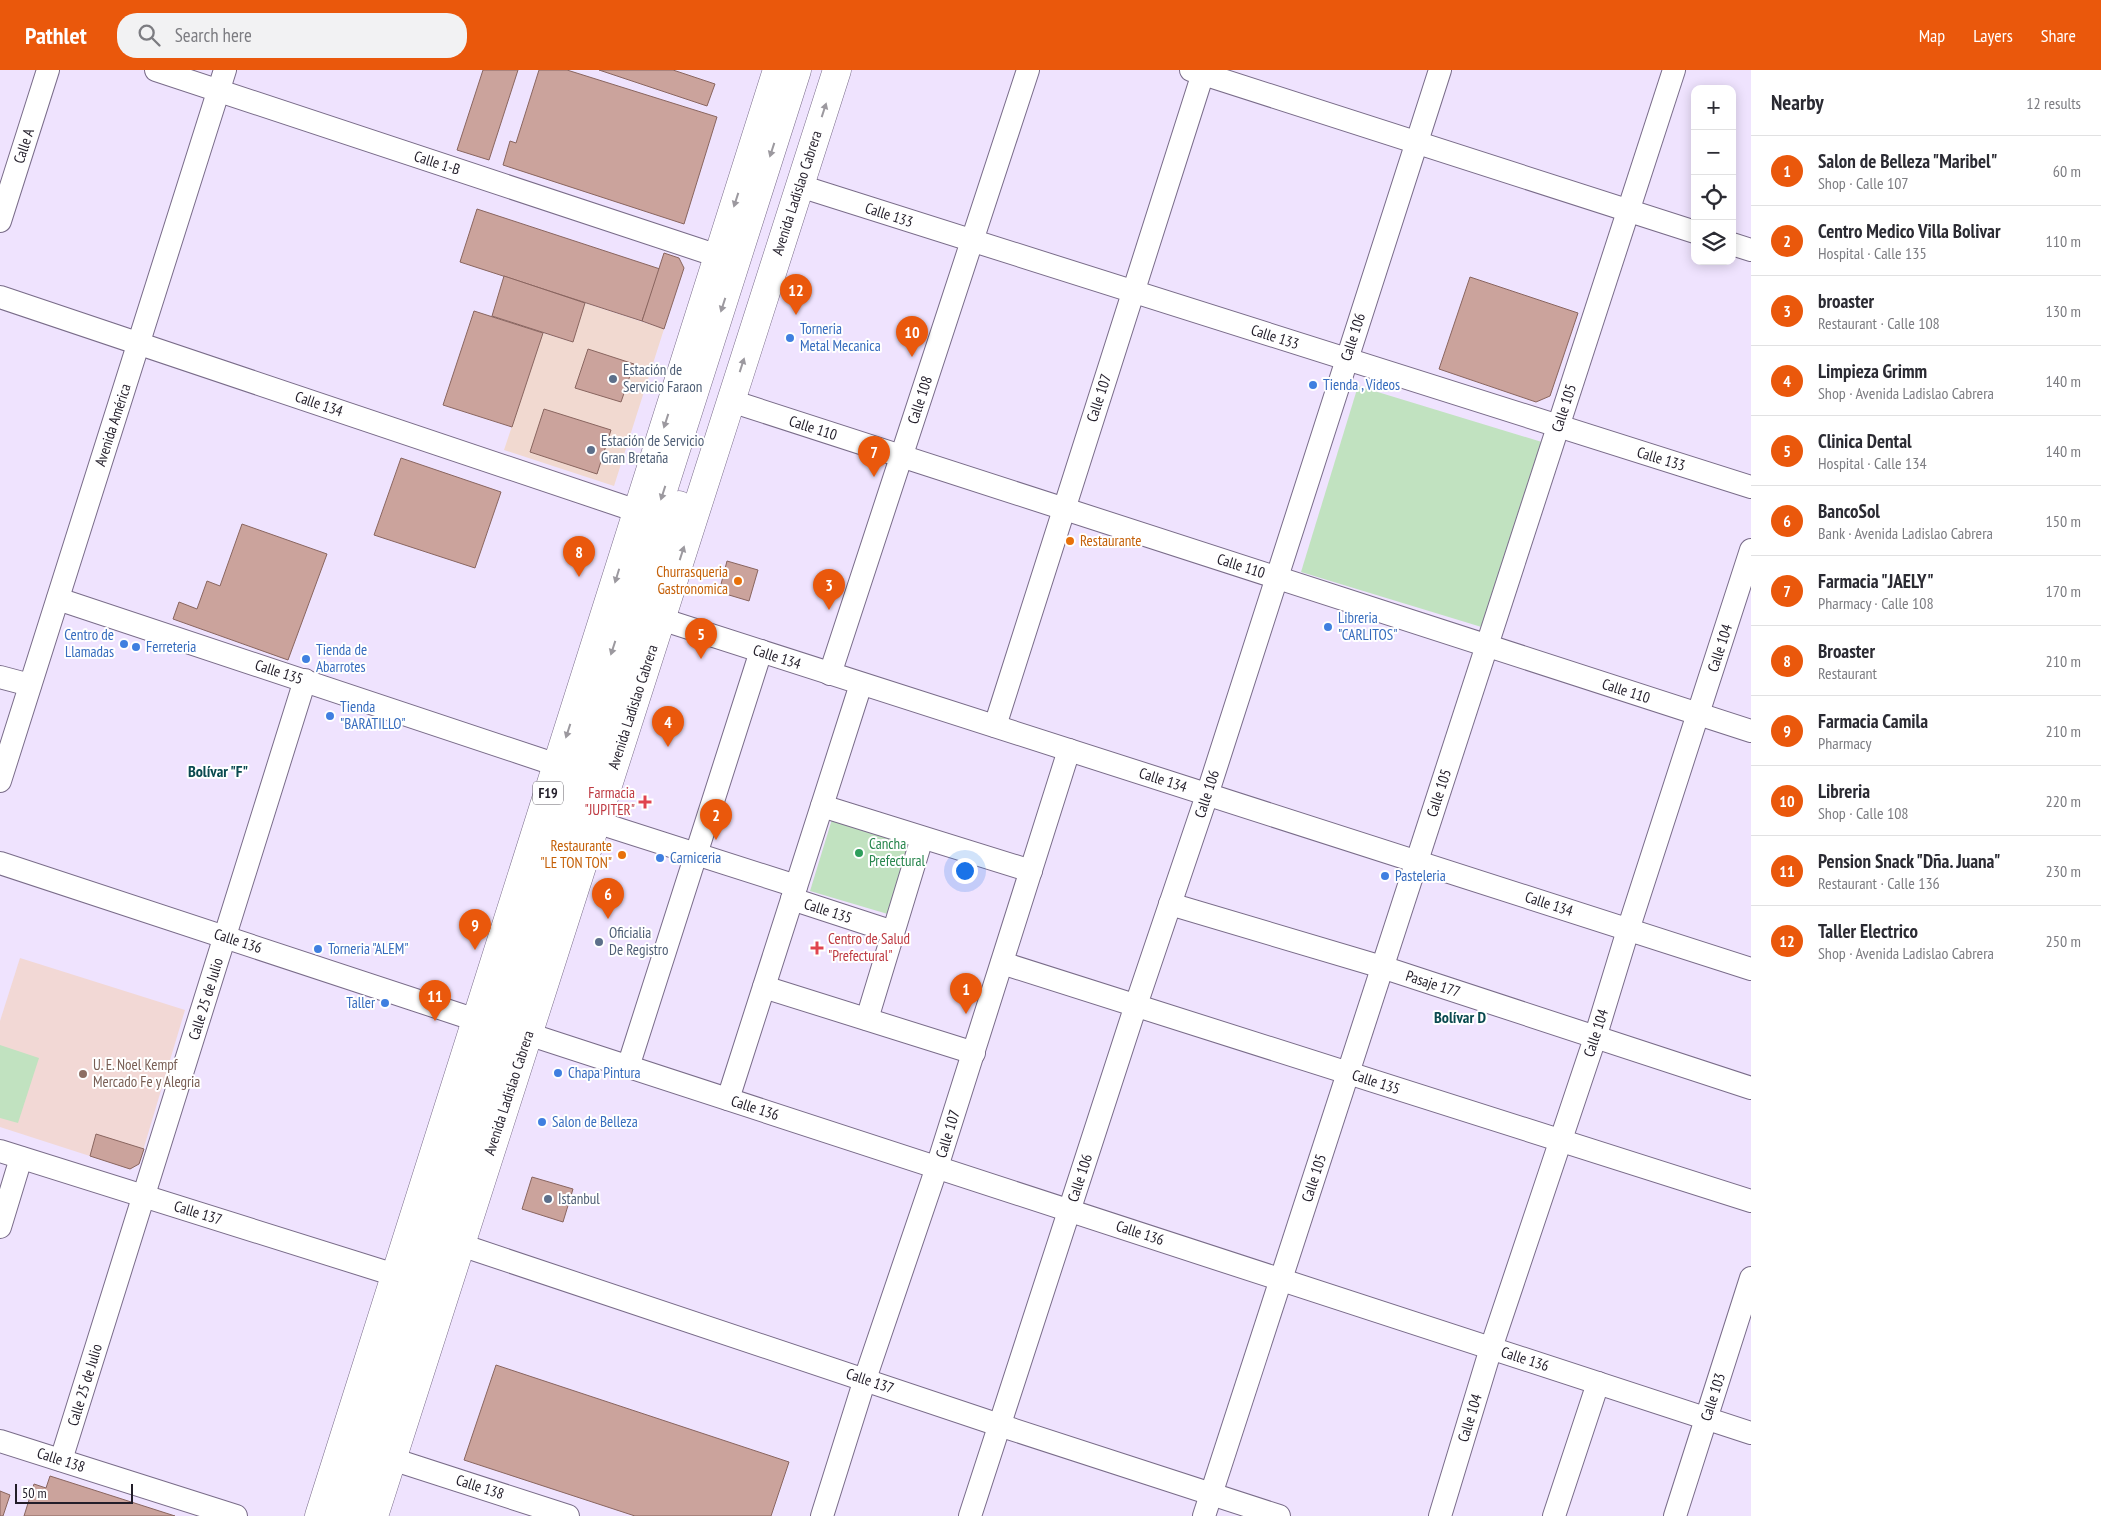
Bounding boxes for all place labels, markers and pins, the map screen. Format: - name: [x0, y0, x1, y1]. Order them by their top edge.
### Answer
- pin: 12: [780, 274, 812, 315]
- pin: 10: [896, 316, 928, 357]
- place label: Torneria Metal Mecanica: [800, 319, 881, 355]
- marker: Torneria Metal Mecanica: [784, 332, 796, 344]
- place label: Estación de Servicio Faraon: [623, 360, 702, 396]
- marker: Estación de Servicio Faraon: [607, 373, 619, 385]
- place label: Tienda , Videos: [1323, 375, 1400, 394]
- marker: Tienda , Videos: [1307, 379, 1319, 391]
- place label: Estación de Servicio Gran Bretaña: [601, 431, 704, 467]
- pin: 7: [858, 436, 890, 477]
- marker: Estación de Servicio Gran Bretaña: [585, 444, 597, 456]
- place label: Restaurante: [1080, 531, 1141, 550]
- marker: Restaurante: [1064, 535, 1076, 547]
- pin: 8: [563, 536, 595, 577]
- place label: Churrasqueria Gastronomica: [656, 562, 728, 598]
- pin: 3: [813, 569, 845, 610]
- marker: Churrasqueria Gastronomica: [732, 575, 744, 587]
- place label: Libreria "CARLITOS": [1338, 608, 1397, 644]
- pin: 5: [685, 618, 717, 659]
- marker: Libreria "CARLITOS": [1322, 621, 1334, 633]
- place label: Centro de Llamadas: [64, 625, 114, 661]
- place label: Ferreteria: [146, 637, 196, 656]
- marker: Centro de Llamadas: [118, 638, 130, 650]
- place label: Tienda de Abarrotes: [316, 640, 367, 676]
- marker: Ferreteria: [130, 641, 142, 653]
- marker: Tienda de Abarrotes: [300, 653, 312, 665]
- place label: Tienda "BARATILLO": [340, 697, 405, 733]
- pin: 4: [652, 706, 684, 747]
- marker: Tienda "BARATILLO": [324, 710, 336, 722]
- place label: Farmacia "JUPITER": [584, 783, 635, 819]
- marker: Farmacia "JUPITER": [639, 796, 651, 808]
- pin: 2: [700, 799, 732, 840]
- place label: Cancha Prefectural: [869, 834, 926, 870]
- place label: Restaurante "LE TON TON": [540, 836, 612, 872]
- marker: Cancha Prefectural: [853, 847, 865, 859]
- place label: Carniceria: [670, 848, 721, 867]
- marker: Restaurante "LE TON TON": [616, 849, 628, 861]
- marker: Carniceria: [654, 852, 666, 864]
- place label: Pasteleria: [1395, 866, 1446, 885]
- marker: Pasteleria: [1379, 870, 1391, 882]
- pin: 6: [592, 878, 624, 919]
- pin: 9: [459, 909, 491, 950]
- place label: Oficialia De Registro: [609, 923, 668, 959]
- place label: Centro de Salud "Prefectural": [828, 929, 910, 965]
- marker: Oficialia De Registro: [593, 936, 605, 948]
- place label: Torneria "ALEM": [328, 939, 409, 958]
- marker: Centro de Salud "Prefectural": [810, 941, 824, 955]
- marker: Torneria "ALEM": [312, 943, 324, 955]
- pin: 1: [950, 973, 982, 1014]
- pin: 11: [419, 980, 451, 1021]
- place label: Taller: [346, 993, 376, 1012]
- marker: Taller: [379, 997, 391, 1009]
- place label: U. E. Noel Kempf Mercado Fe y Alegria: [93, 1055, 200, 1091]
- place label: Chapa Pintura: [568, 1063, 641, 1082]
- marker: Chapa Pintura: [552, 1067, 564, 1079]
- marker: U. E. Noel Kempf Mercado Fe y Alegria: [77, 1068, 89, 1080]
- place label: Salon de Belleza: [552, 1112, 638, 1131]
- marker: Salon de Belleza: [536, 1116, 548, 1128]
- place label: Istanbul: [558, 1189, 600, 1208]
- marker: Istanbul: [542, 1193, 554, 1205]

